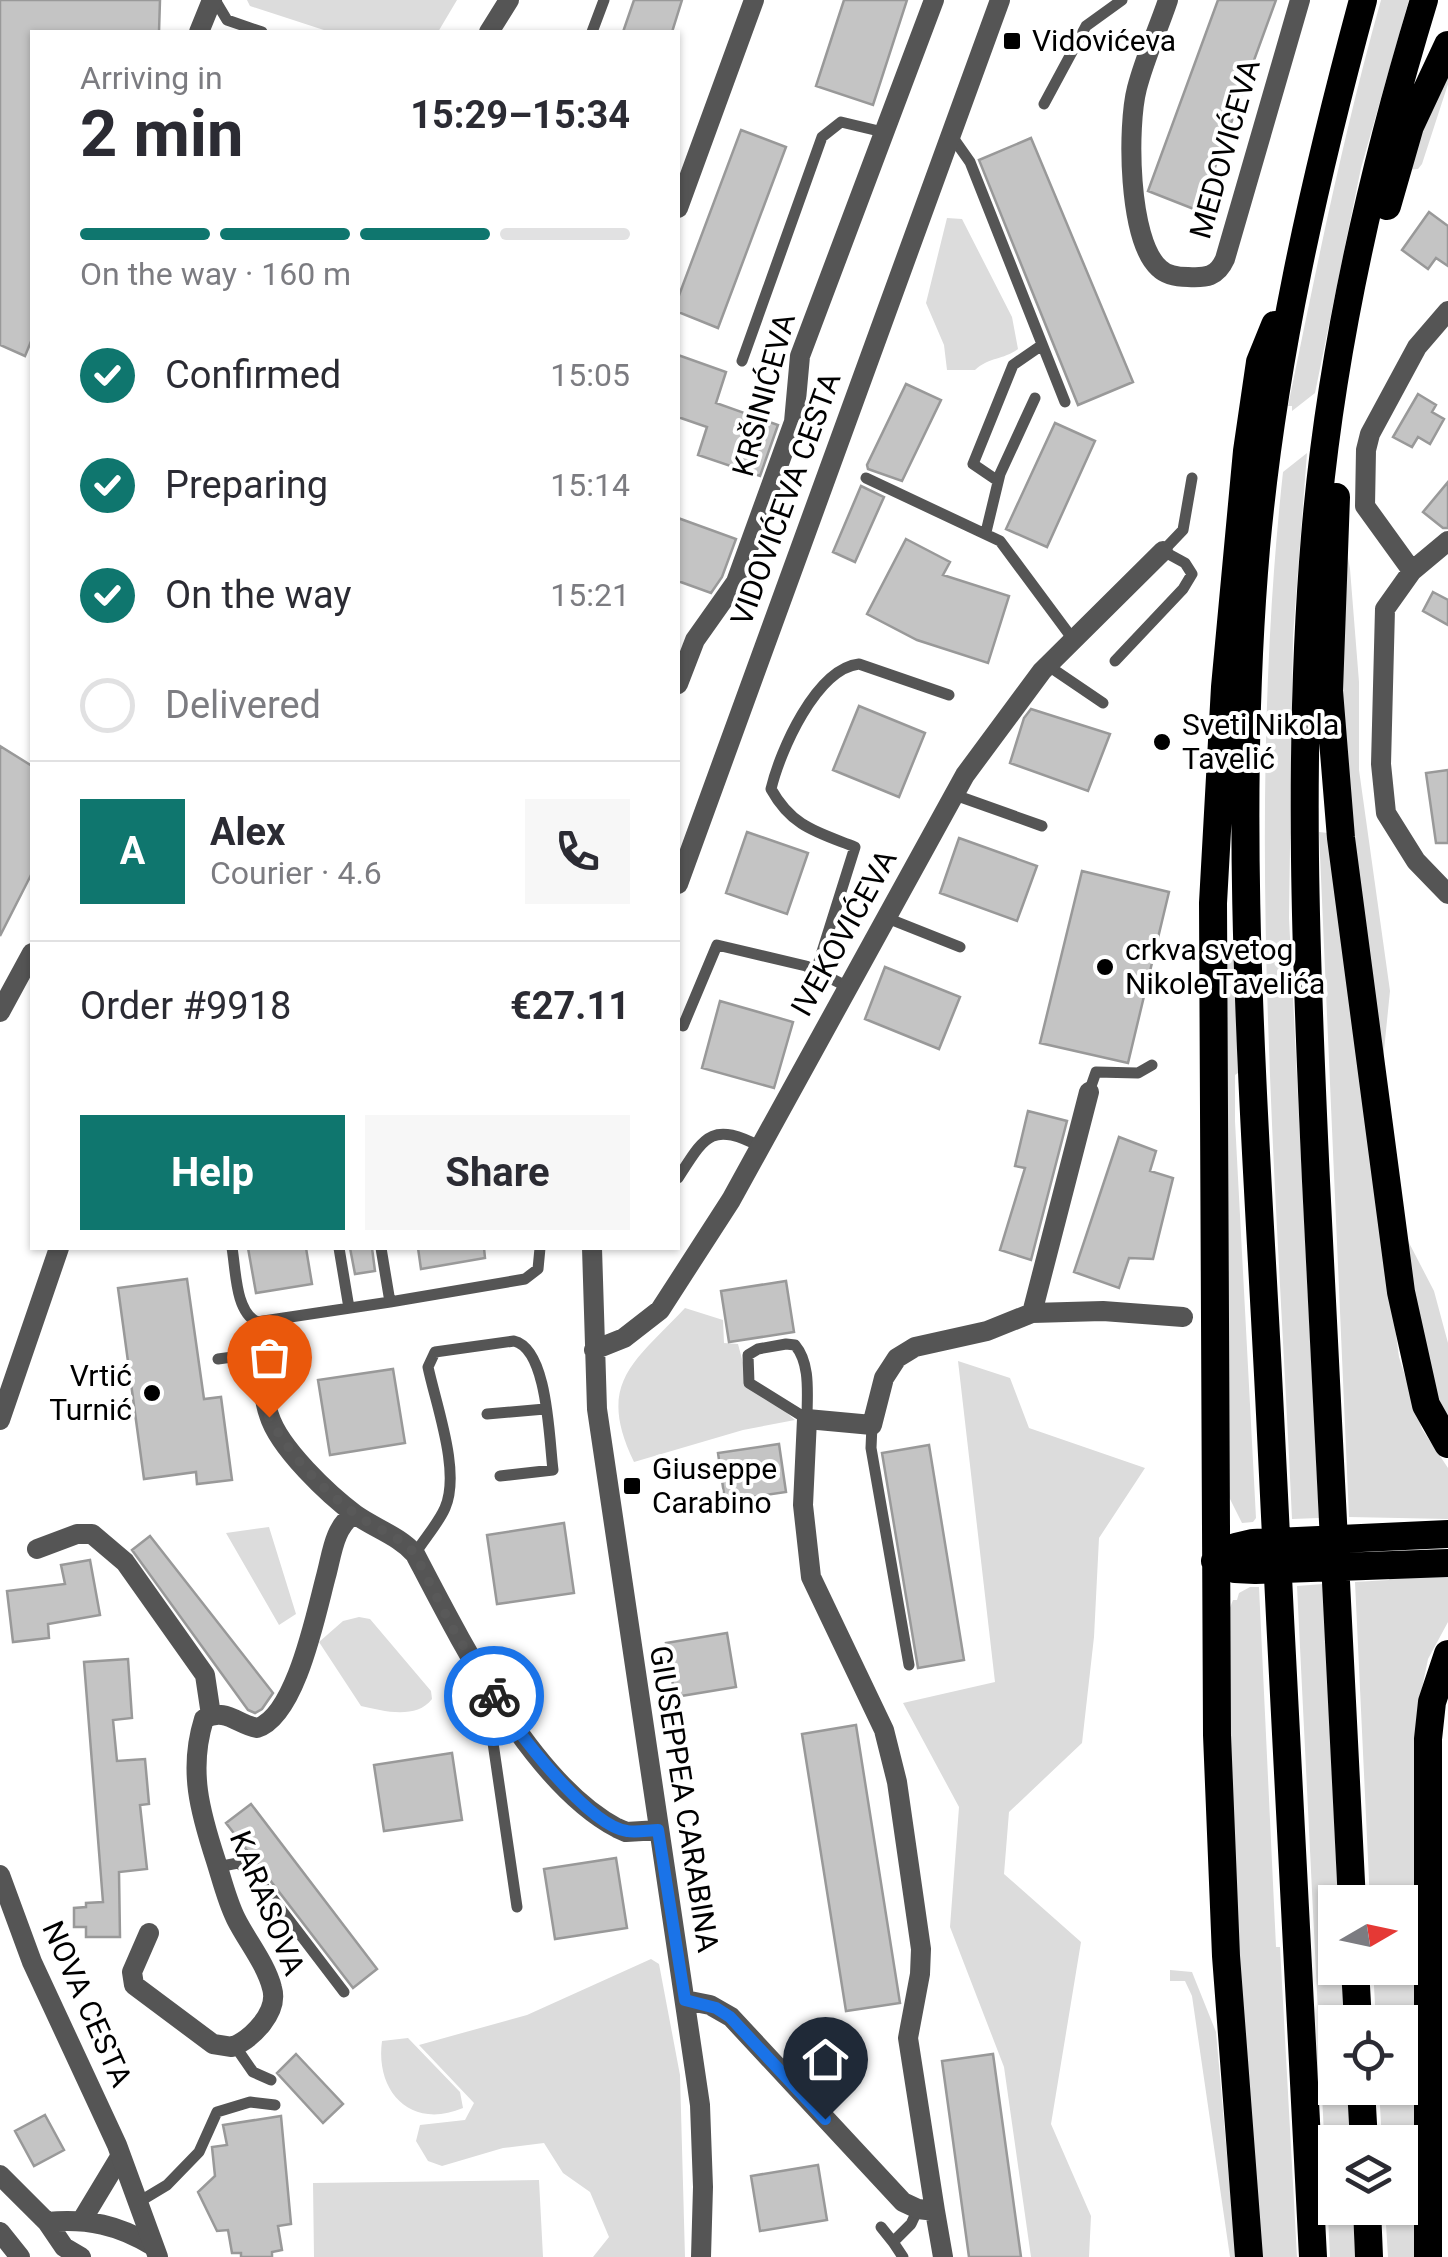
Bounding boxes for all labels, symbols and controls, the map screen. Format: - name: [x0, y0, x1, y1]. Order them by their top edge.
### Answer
- place label: Vidovićeva: [1032, 23, 1176, 58]
- marker: Vidovićeva: [1001, 30, 1023, 52]
- street label: MEDOVIĆEVA: [1182, 55, 1267, 242]
- text: Arriving in: [80, 59, 223, 97]
- text: 15:29–15:34: [410, 93, 630, 137]
- text: 2 min: [80, 96, 243, 172]
- text: On the way · 160 m: [80, 255, 351, 293]
- street label: KRŠINIĆEVA: [725, 309, 802, 480]
- icon: check: [80, 348, 135, 403]
- text: Confirmed: [165, 353, 341, 397]
- text: 15:05: [550, 356, 630, 394]
- street label: VIDOVIĆEVA CESTA: [723, 367, 848, 630]
- icon: check: [80, 458, 135, 513]
- text: Preparing: [165, 463, 328, 507]
- text: 15:14: [550, 466, 630, 504]
- icon: check: [80, 568, 135, 623]
- text: On the way: [165, 573, 351, 617]
- text: 15:21: [550, 576, 630, 614]
- text: Delivered: [165, 683, 321, 727]
- place label: Sveti Nikola Tavelić: [1182, 707, 1339, 776]
- marker: Sveti Nikola Tavelić: [1151, 731, 1173, 753]
- button: phone: [525, 799, 630, 904]
- text: Alex: [210, 810, 285, 854]
- text: A: [120, 829, 145, 873]
- street label: IVEKOVIĆEVA: [784, 843, 904, 1022]
- text: Courier · 4.6: [210, 854, 382, 892]
- place label: crkva svetog Nikole Tavelića: [1125, 932, 1325, 1001]
- marker: crkva svetog Nikole Tavelića: [1094, 956, 1116, 978]
- text: Order #9918: [80, 984, 291, 1028]
- text: €27.11: [510, 984, 630, 1028]
- button: Help: [80, 1115, 345, 1230]
- button: Share: [365, 1115, 630, 1230]
- pin: [227, 1315, 312, 1418]
- icon: bag: [242, 1330, 297, 1385]
- place label: Vrtić Turnić: [49, 1358, 132, 1427]
- marker: Vrtić Turnić: [141, 1382, 163, 1404]
- place label: Giuseppe Carabino: [652, 1451, 777, 1520]
- marker: Giuseppe Carabino: [621, 1475, 643, 1497]
- street label: GIUSEPPEA CARABINA: [643, 1643, 726, 1955]
- courier: [444, 1646, 544, 1746]
- icon: bike: [467, 1669, 522, 1724]
- street label: KARASOVA: [223, 1826, 312, 1980]
- north arrow: [1318, 1885, 1418, 1985]
- map controls: [1318, 1885, 1418, 2225]
- street label: NOVA CESTA: [35, 1916, 140, 2092]
- button: locate: [1318, 2005, 1418, 2105]
- pin: [783, 2017, 868, 2120]
- icon: home: [798, 2032, 853, 2087]
- button: layers: [1318, 2125, 1418, 2225]

